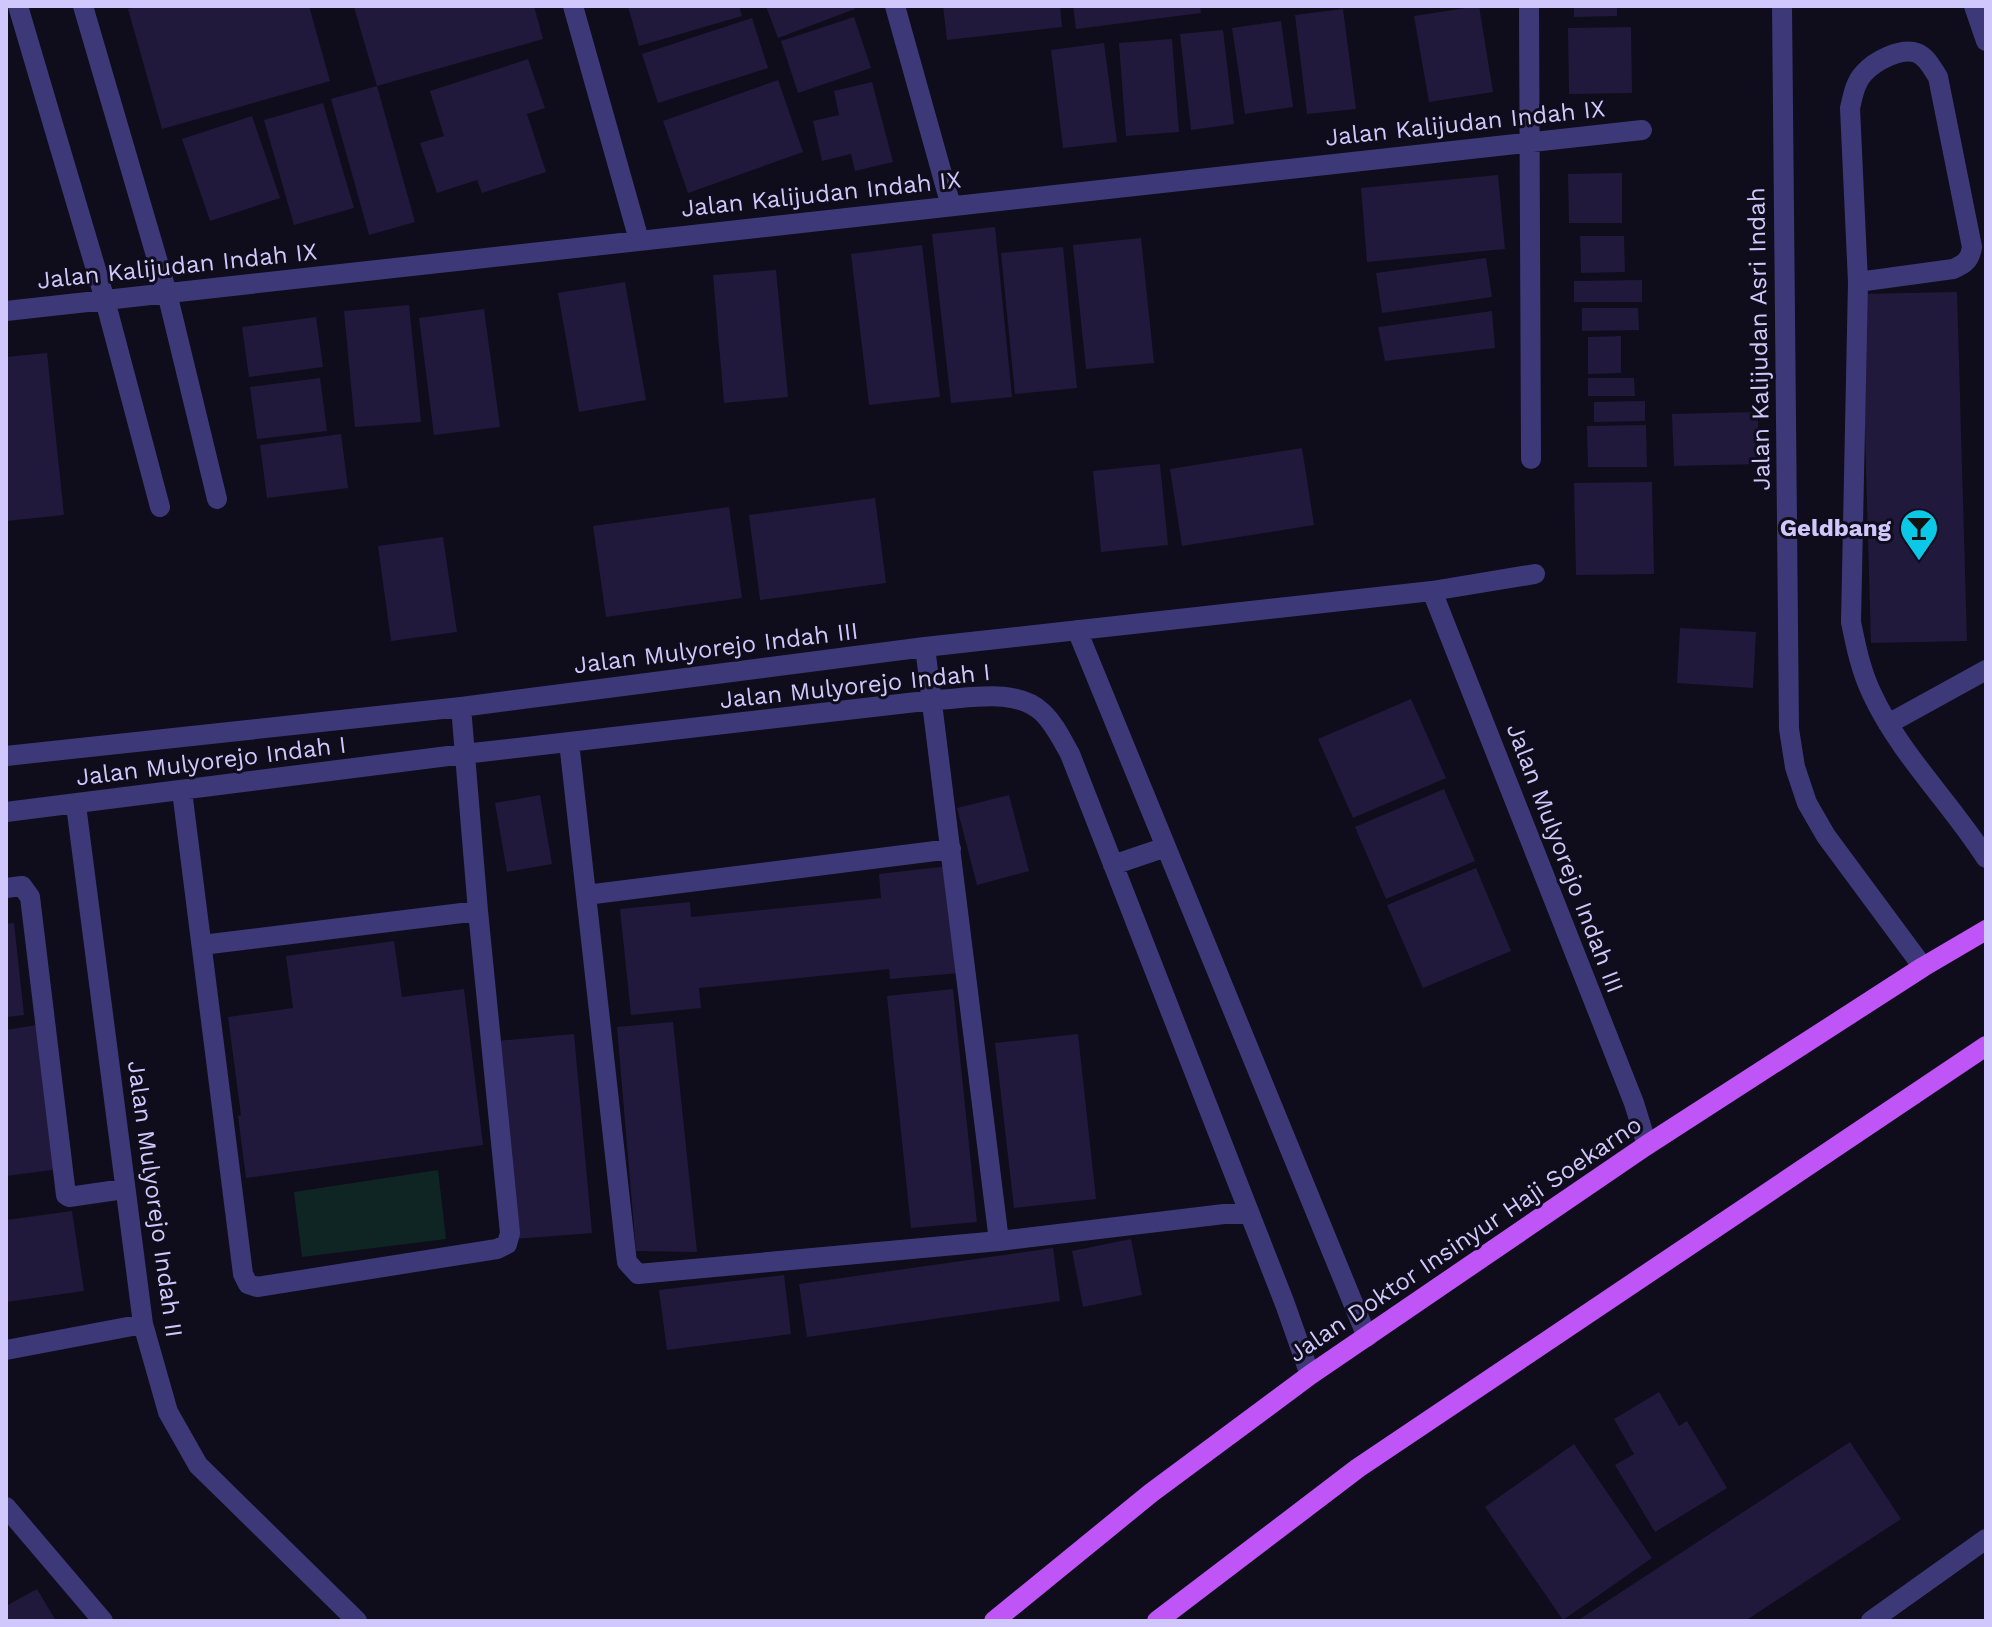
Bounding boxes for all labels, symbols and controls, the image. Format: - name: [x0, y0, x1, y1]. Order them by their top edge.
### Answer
- street label: Jalan Kalijudan Indah IX: [1324, 94, 1606, 152]
- street label: Jalan Kalijudan Indah IX: [680, 165, 962, 223]
- street label: Jalan Kalijudan Asri Indah: [1742, 187, 1776, 491]
- street label: Jalan Kalijudan Indah IX: [36, 237, 318, 295]
- bar icon: Geldbang: [1898, 507, 1940, 562]
- place label: Geldbang: [1780, 514, 1892, 542]
- street label: Jalan Mulyorejo Indah III: [572, 617, 860, 679]
- street label: Jalan Mulyorejo Indah I: [718, 658, 992, 714]
- street label: Jalan Mulyorejo Indah III: [1501, 719, 1629, 997]
- street label: Jalan Mulyorejo Indah I: [74, 731, 348, 791]
- street label: Jalan Mulyorejo Indah II: [122, 1059, 188, 1339]
- street label: Jalan Doktor Insinyur Haji Soekarno: [1283, 1110, 1647, 1368]

